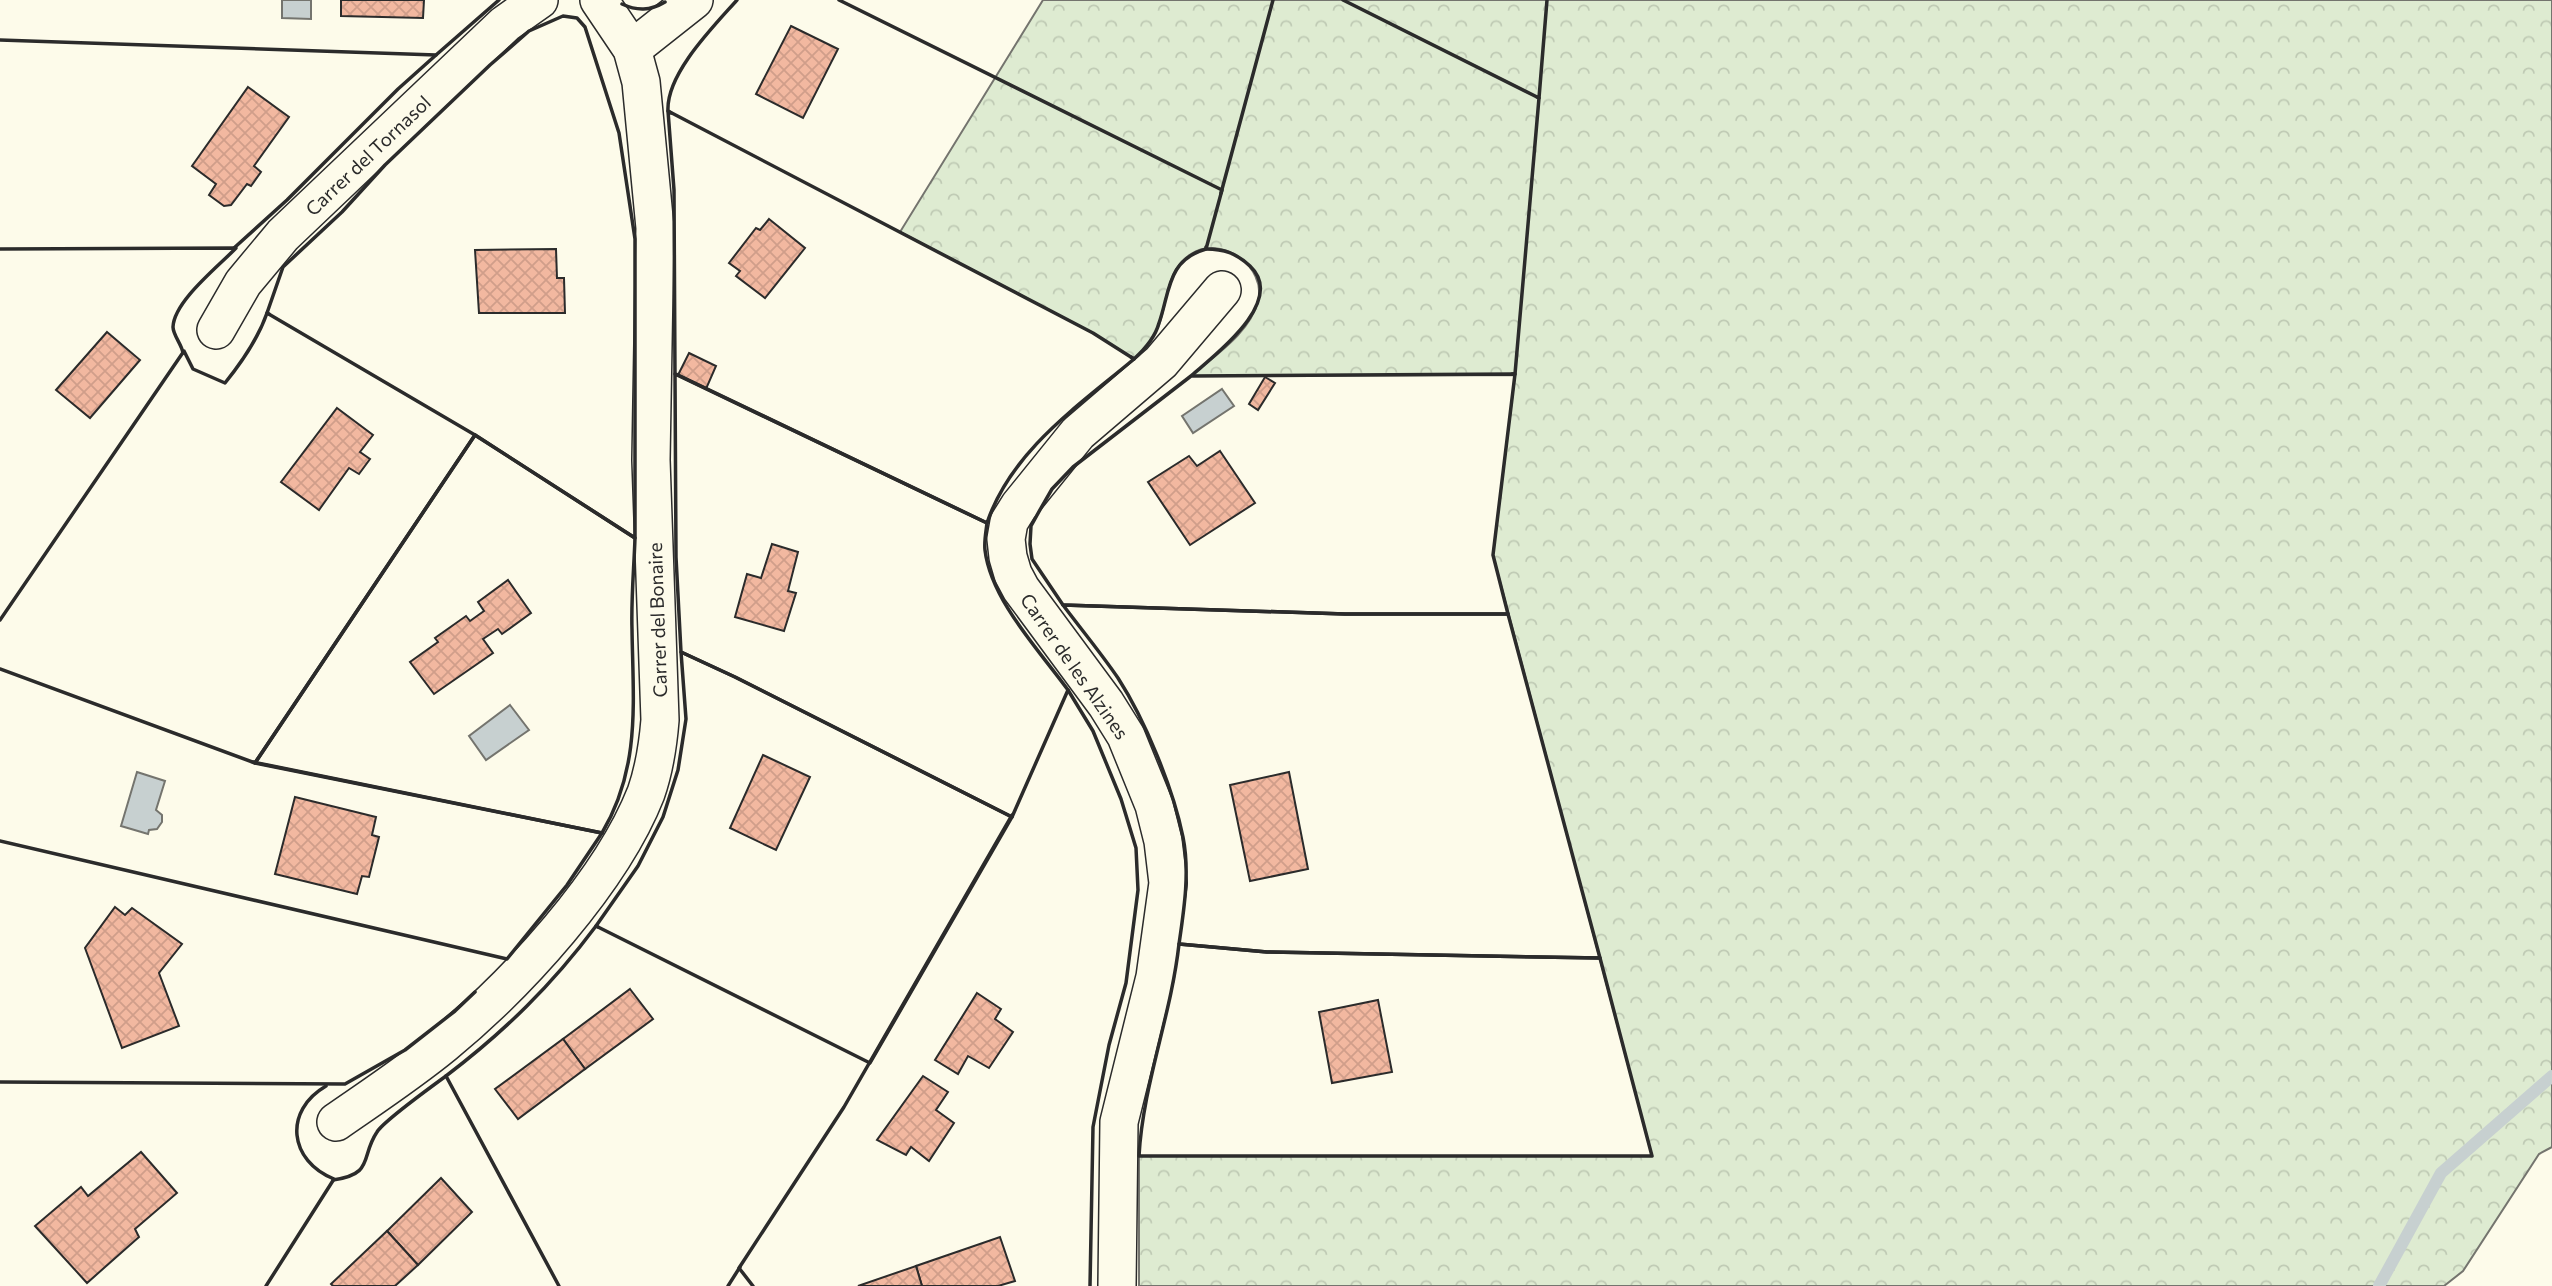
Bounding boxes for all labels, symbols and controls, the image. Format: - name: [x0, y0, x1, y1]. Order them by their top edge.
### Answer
- street label: Carrer del Tornasol: [300, 90, 435, 220]
- street label: Carrer del Bonaire: [643, 542, 671, 698]
- street label: Carrer de les Alzines: [1016, 589, 1134, 743]

